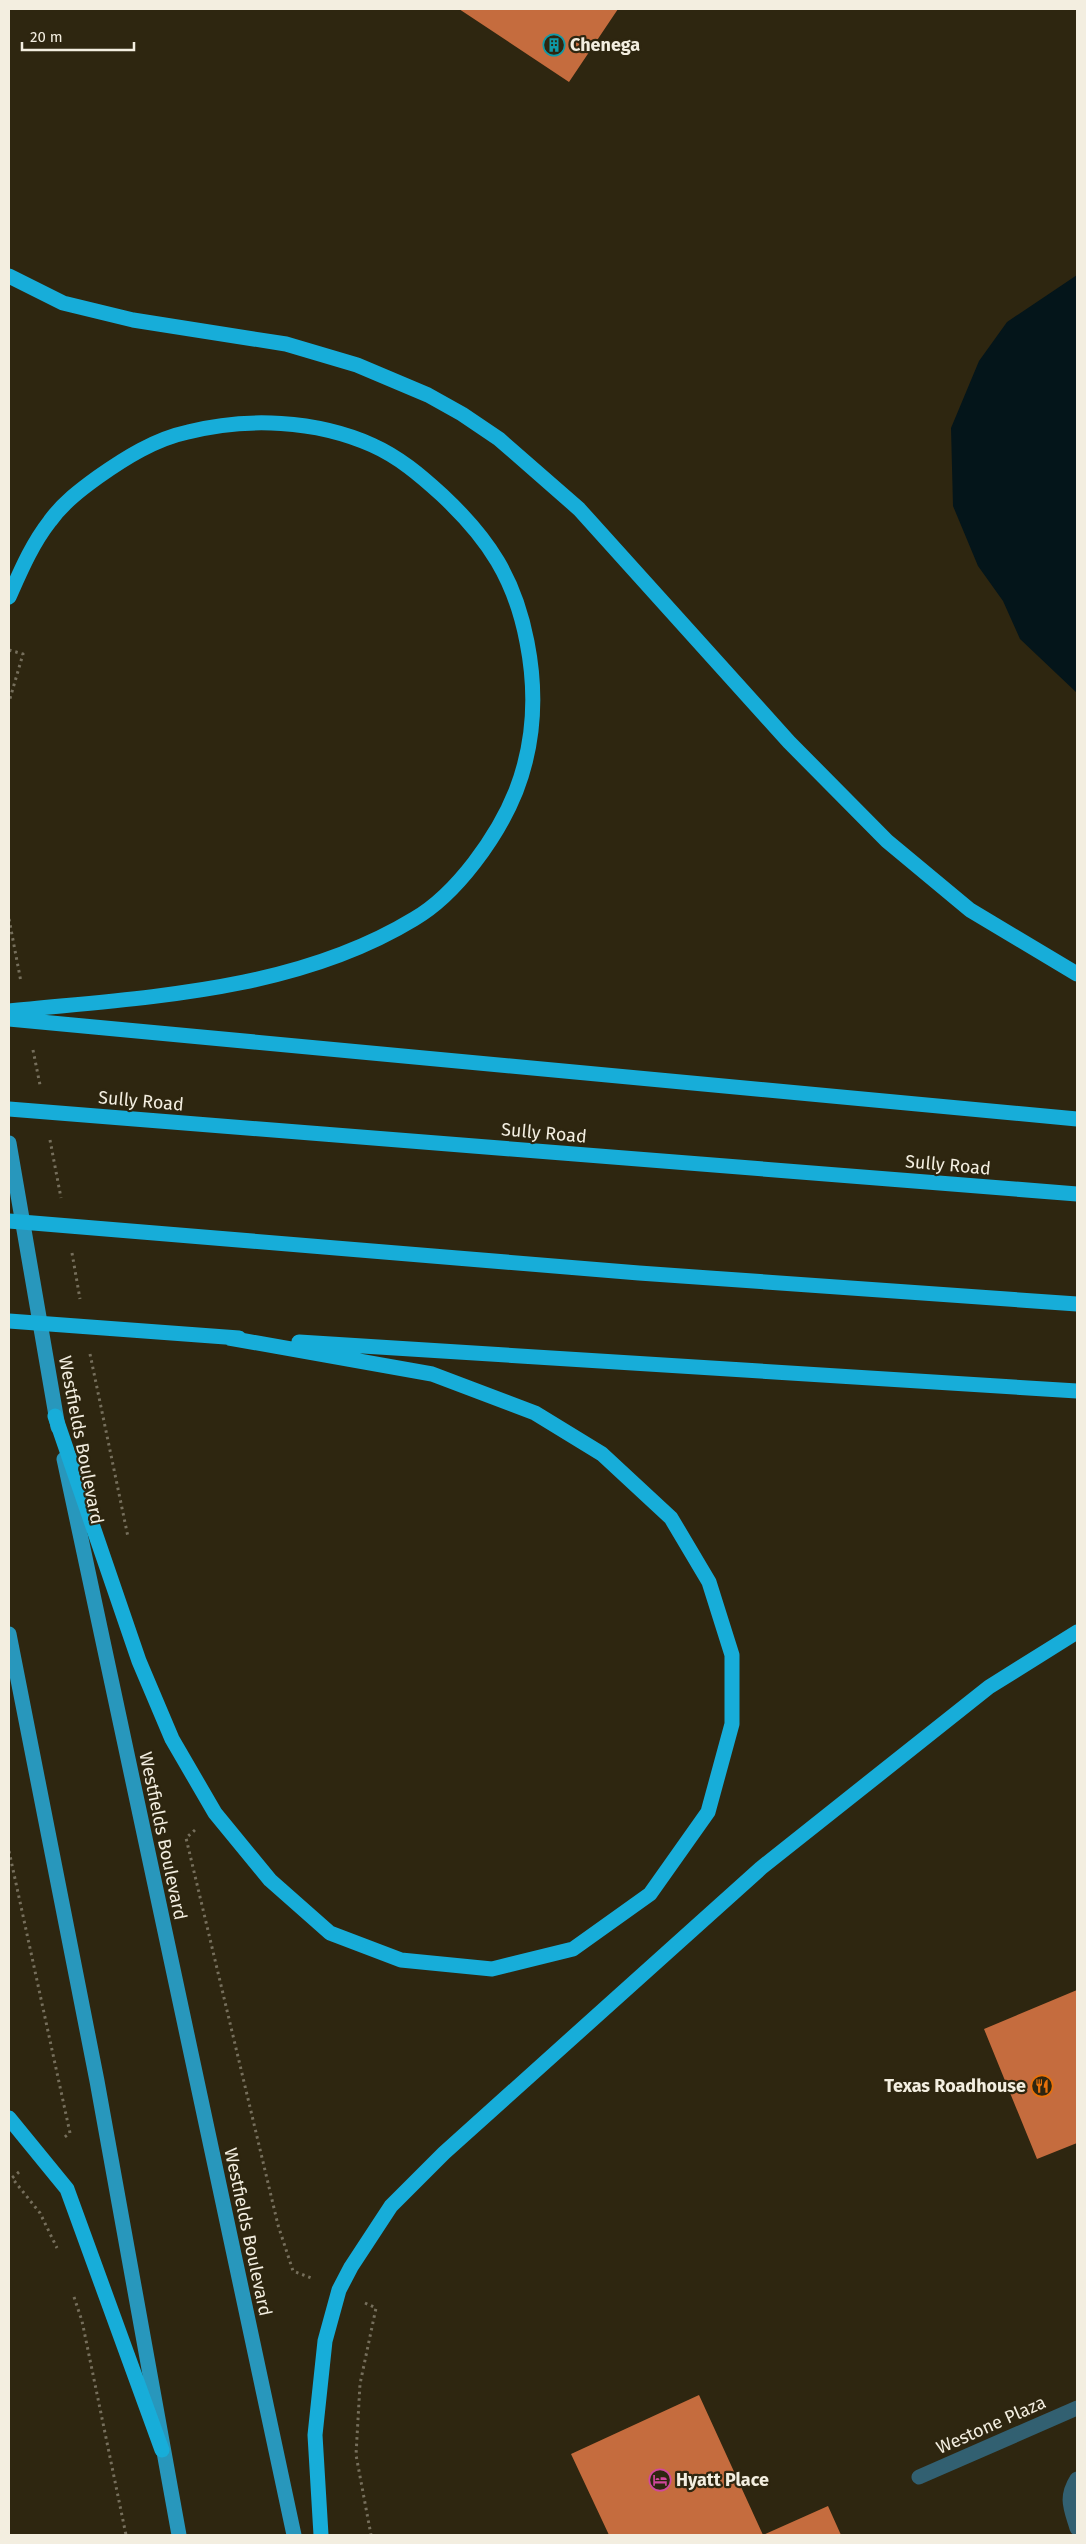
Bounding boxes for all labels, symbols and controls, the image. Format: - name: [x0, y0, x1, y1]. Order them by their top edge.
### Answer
- scale bar: [22, 20, 135, 52]
- text: 20 m: [30, 28, 63, 46]
- building icon: Chenega: [542, 33, 566, 57]
- place label: Chenega: [570, 34, 640, 56]
- street label: Sully Road: [97, 1086, 185, 1116]
- street label: Sully Road: [500, 1118, 588, 1148]
- street label: Sully Road: [904, 1150, 992, 1180]
- street label: Westfields Boulevard: [54, 1354, 108, 1526]
- street label: Westfields Boulevard: [134, 1750, 192, 1922]
- restaurant icon: Texas Roadhouse: [1030, 2074, 1054, 2098]
- place label: Texas Roadhouse: [884, 2075, 1026, 2097]
- street label: Westfields Boulevard: [219, 2146, 277, 2318]
- street label: Westone Plaza: [933, 2391, 1049, 2459]
- hotel icon: Hyatt Place: [648, 2468, 672, 2492]
- place label: Hyatt Place: [676, 2469, 769, 2491]

